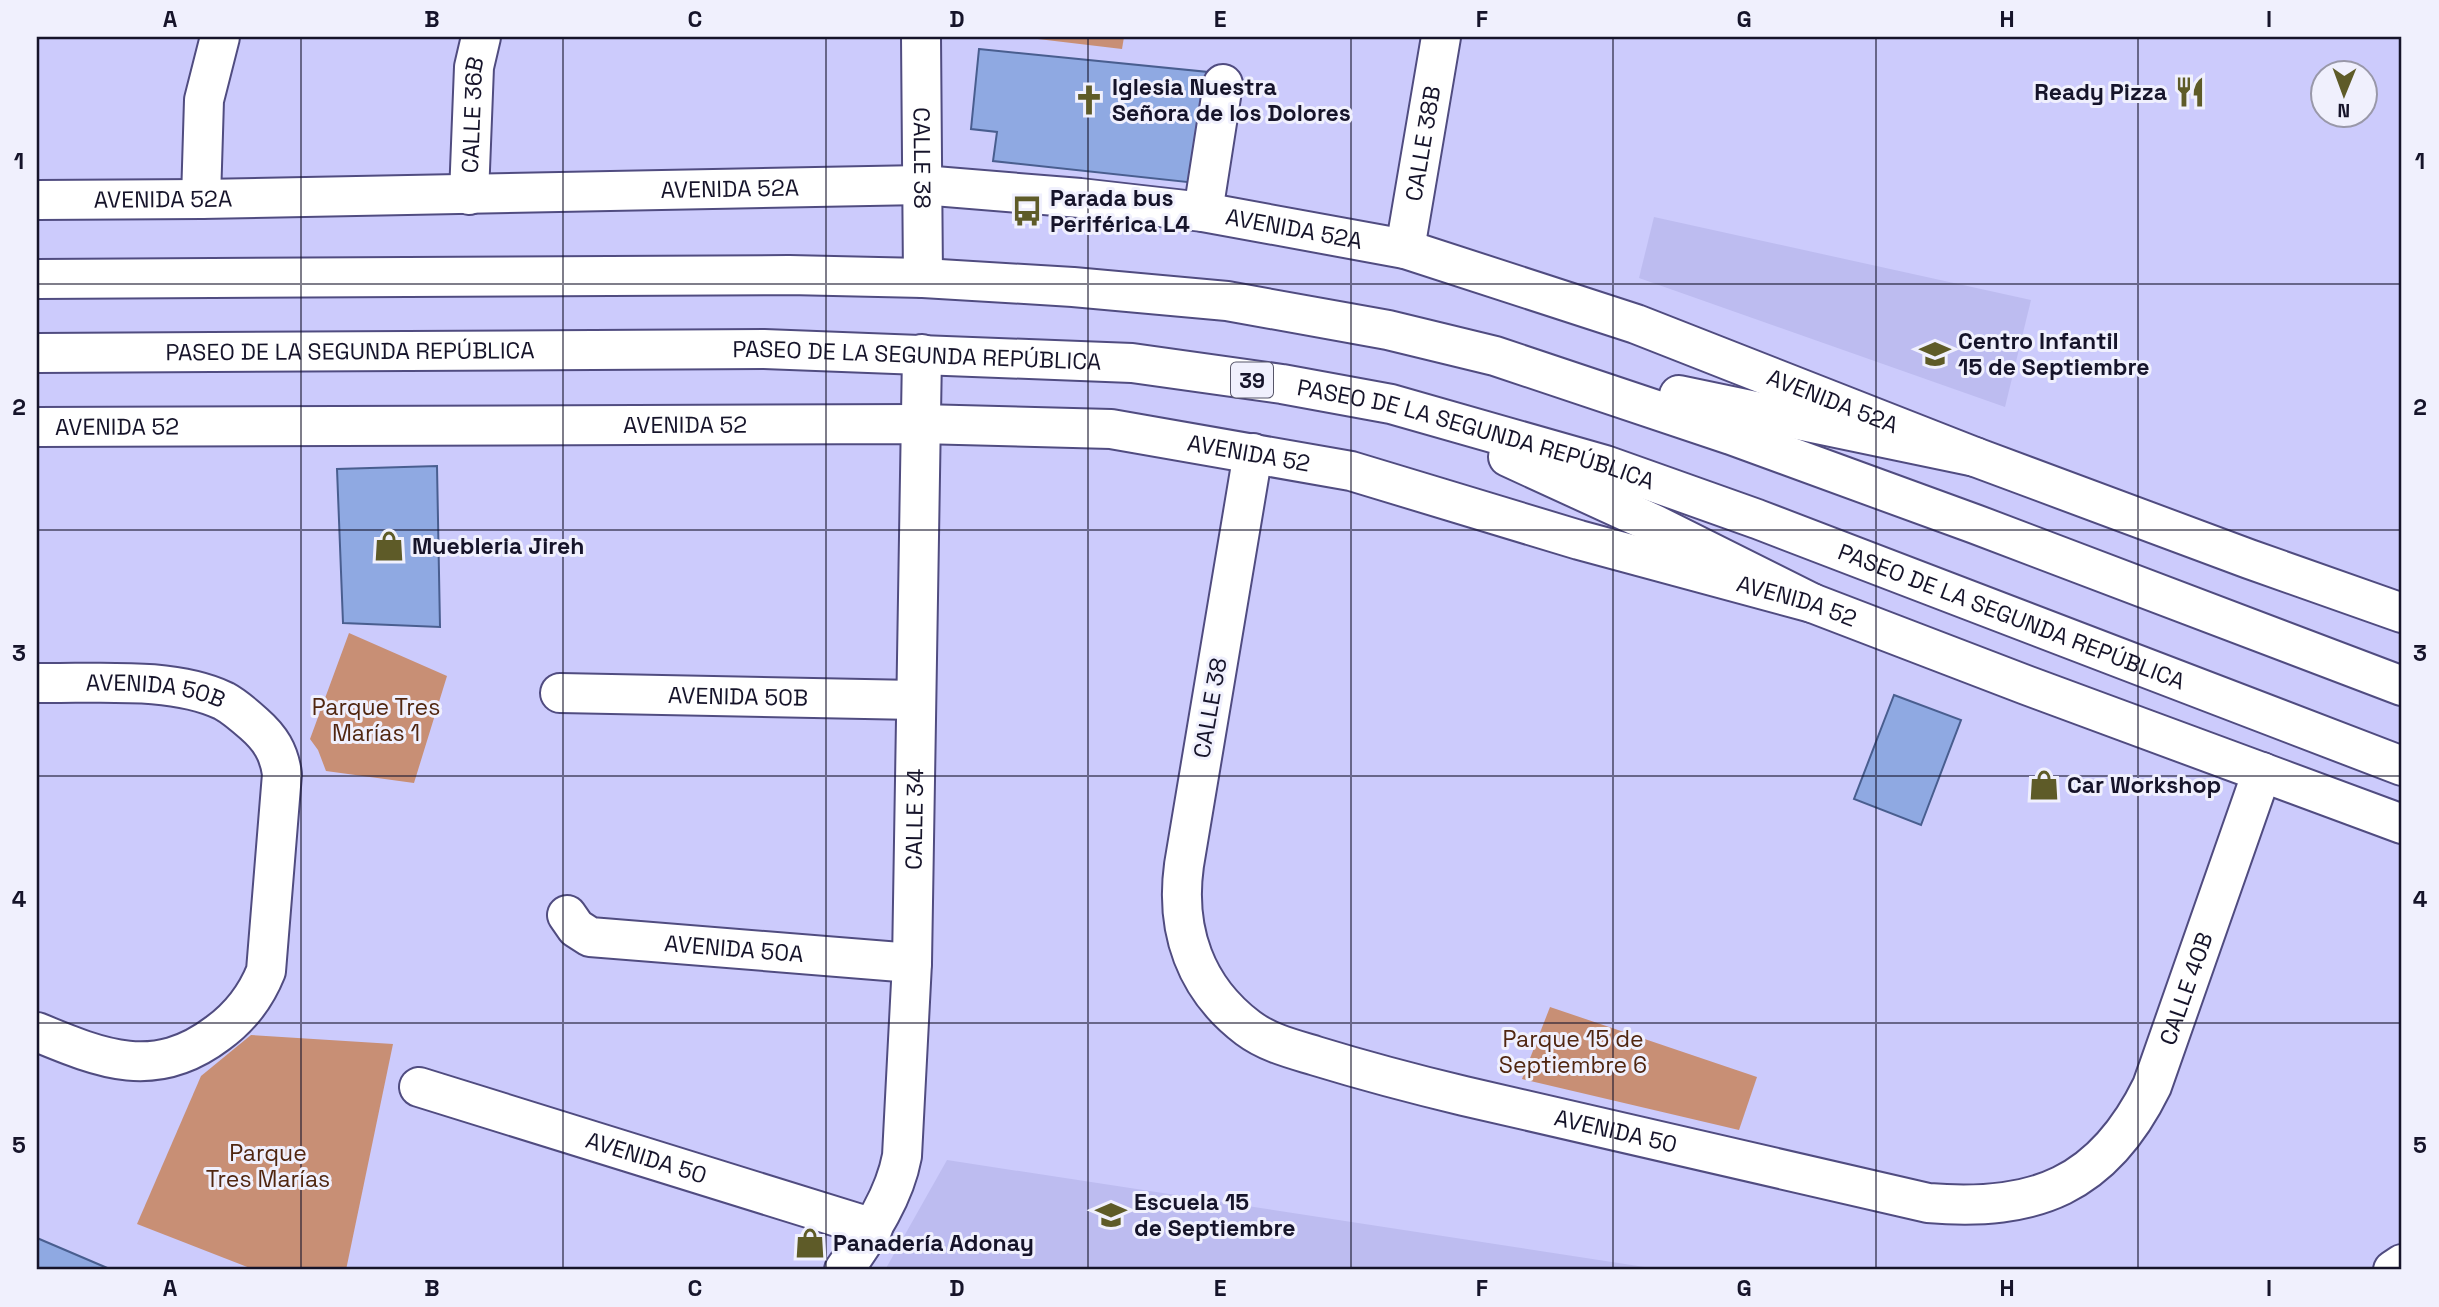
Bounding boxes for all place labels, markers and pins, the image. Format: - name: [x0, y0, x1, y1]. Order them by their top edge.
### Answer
- place label: Iglesia Nuestra Señora de los Dolores: [1112, 72, 1351, 128]
- restaurant icon: Ready Pizza: [2173, 75, 2207, 109]
- place label: Ready Pizza: [2034, 77, 2167, 107]
- church icon: Iglesia Nuestra Señora de los Dolores: [1072, 83, 1106, 117]
- place label: Parada bus Periférica L4: [1050, 183, 1190, 239]
- bus stop icon: Parada bus Periférica L4: [1010, 194, 1044, 228]
- place label: Centro Infantil 15 de Septiembre: [1958, 326, 2150, 382]
- school or university icon: Centro Infantil 15 de Septiembre: [1918, 337, 1952, 371]
- shop icon: Muebleria Jireh: [372, 529, 406, 563]
- place label: Muebleria Jireh: [412, 531, 584, 561]
- shop icon: Car Workshop: [2027, 768, 2061, 802]
- place label: Car Workshop: [2067, 770, 2221, 800]
- place label: Escuela 15 de Septiembre: [1134, 1187, 1295, 1243]
- school or university icon: Escuela 15 de Septiembre: [1094, 1198, 1128, 1232]
- shop icon: Panadería Adonay: [793, 1226, 827, 1260]
- place label: Panadería Adonay: [833, 1228, 1034, 1258]

